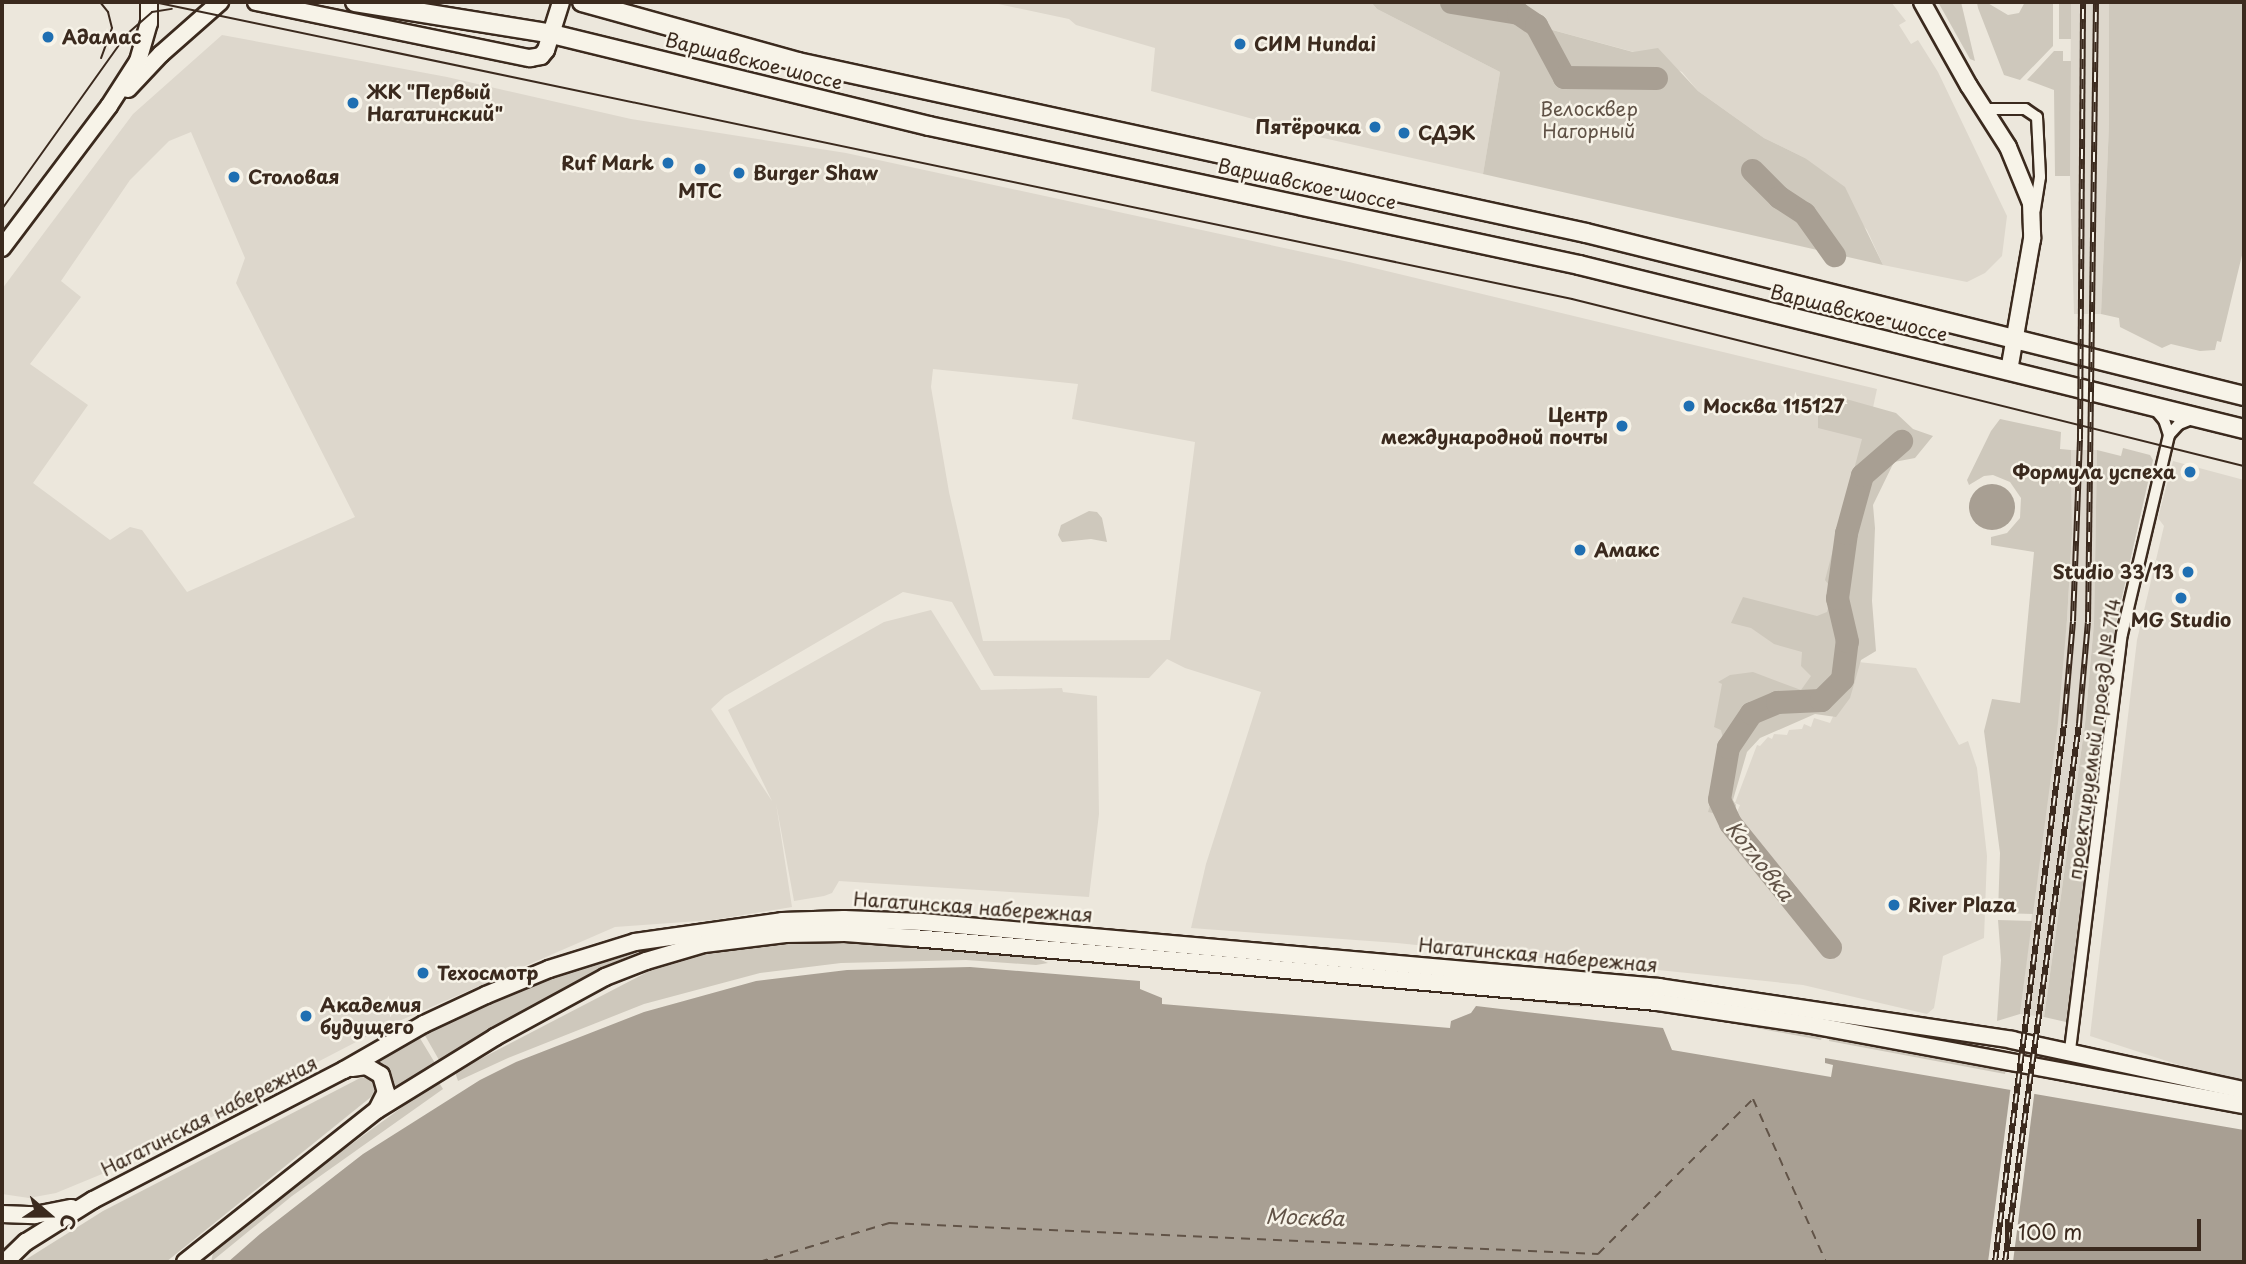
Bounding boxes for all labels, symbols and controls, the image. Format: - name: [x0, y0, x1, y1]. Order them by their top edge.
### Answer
- place label: Адамас: [62, 26, 141, 48]
- street label: Варшавское шоссе: [663, 28, 845, 94]
- marker: Адамас: [40, 29, 56, 45]
- place label: СИМ Hundai: [1254, 33, 1376, 55]
- marker: СИМ Hundai: [1232, 36, 1248, 52]
- place label: ЖК "Первый Нагатинский": [367, 81, 503, 125]
- marker: ЖК "Первый Нагатинский": [345, 95, 361, 111]
- park label: Велосквер Нагорный: [1540, 98, 1638, 142]
- place label: Пятёрочка: [1255, 116, 1361, 138]
- marker: Пятёрочка: [1367, 119, 1383, 135]
- place label: СДЭК: [1418, 122, 1475, 144]
- marker: СДЭК: [1396, 125, 1412, 141]
- place label: Ruf Mark: [561, 152, 654, 174]
- street label: Варшавское шоссе: [1216, 154, 1398, 214]
- marker: Ruf Mark: [660, 155, 676, 171]
- marker: МТС: [692, 161, 708, 177]
- place label: Burger Shaw: [753, 162, 879, 184]
- marker: Burger Shaw: [731, 165, 747, 181]
- place label: Столовая: [248, 166, 339, 188]
- marker: Столовая: [226, 169, 242, 185]
- place label: МТС: [678, 180, 722, 202]
- street label: Варшавское шоссе: [1768, 280, 1950, 346]
- place label: Москва 115127: [1703, 395, 1844, 417]
- marker: Москва 115127: [1681, 398, 1697, 414]
- place label: Центр международной почты: [1380, 404, 1608, 448]
- marker: Центр международной почты: [1614, 418, 1630, 434]
- place label: Формула успеха: [2012, 461, 2176, 483]
- marker: Формула успеха: [2182, 464, 2198, 480]
- place label: Амакс: [1594, 539, 1660, 561]
- marker: Амакс: [1572, 542, 1588, 558]
- place label: Studio 33/13: [2053, 561, 2174, 583]
- marker: Studio 33/13: [2180, 564, 2196, 580]
- marker: MG Studio: [2173, 590, 2189, 606]
- street label: проектируемый проезд № 714: [2063, 596, 2125, 882]
- place label: MG Studio: [2131, 609, 2231, 631]
- water label: Котловка: [1722, 815, 1800, 905]
- street label: Нагатинская набережная: [852, 887, 1094, 927]
- place label: River Plaza: [1908, 894, 2017, 916]
- marker: River Plaza: [1886, 897, 1902, 913]
- street label: Нагатинская набережная: [1417, 933, 1659, 977]
- place label: Техосмотр: [437, 962, 538, 984]
- marker: Техосмотр: [415, 965, 431, 981]
- place label: Академия будущего: [320, 994, 421, 1038]
- marker: Академия будущего: [298, 1008, 314, 1024]
- street label: Нагатинская набережная: [97, 1051, 321, 1181]
- north arrow: [14, 1180, 84, 1250]
- water label: Москва: [1265, 1202, 1345, 1230]
- scale bar: [2008, 1204, 2204, 1248]
- text: С: [53, 1211, 84, 1234]
- text: 100 m: [2018, 1215, 2082, 1247]

